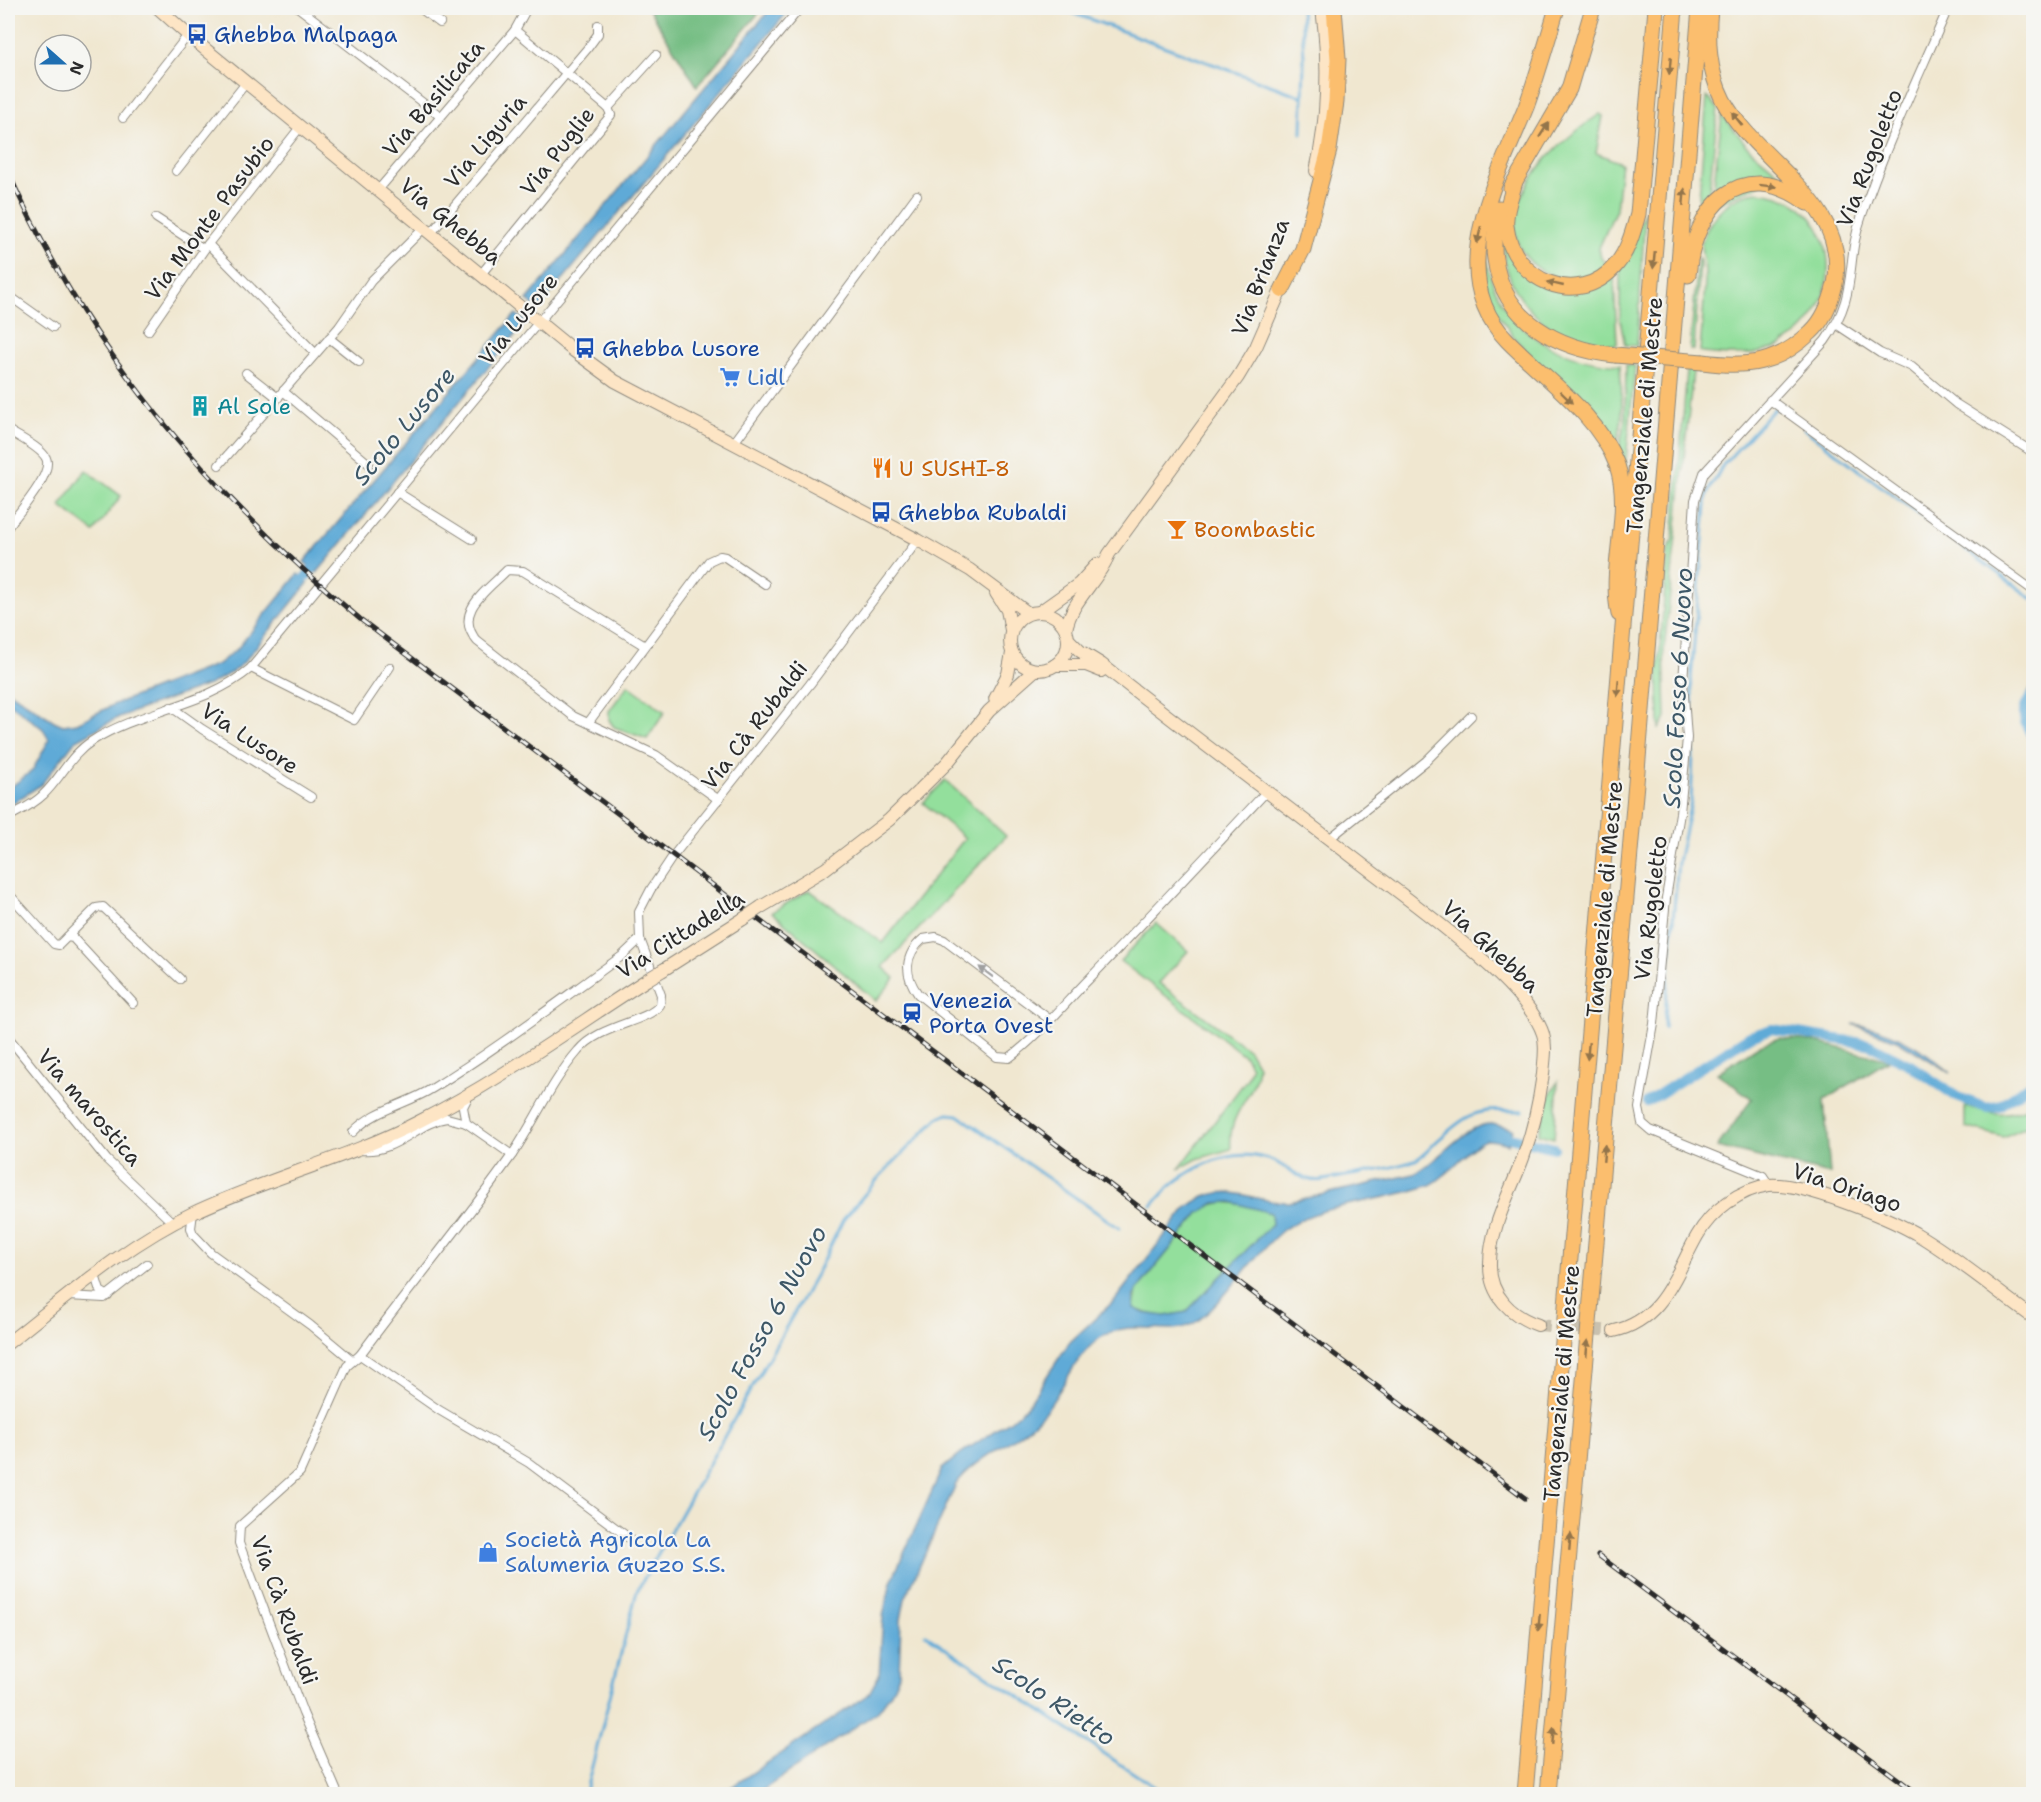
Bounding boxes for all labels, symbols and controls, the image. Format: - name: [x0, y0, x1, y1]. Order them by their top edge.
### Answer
- place label: Ghebba Malpaga: [214, 20, 398, 49]
- bus stop icon: Ghebba Malpaga: [185, 22, 209, 46]
- north arrow: [33, 33, 93, 93]
- street label: Via Basilicata: [376, 34, 491, 163]
- one-way arrow: [1665, 56, 1675, 75]
- text: N: [64, 59, 89, 78]
- street label: Via Rugoletto: [1830, 85, 1909, 231]
- street label: Via Liguria: [437, 88, 533, 194]
- street label: Via Puglie: [514, 101, 601, 202]
- one-way arrow: [1731, 112, 1743, 127]
- one-way arrow: [1538, 122, 1549, 138]
- street label: Via Monte Pasubio: [138, 130, 281, 306]
- street label: Via Ghebba: [394, 171, 508, 272]
- one-way arrow: [1759, 182, 1778, 191]
- one-way arrow: [1679, 188, 1689, 207]
- street label: Via Brianza: [1225, 214, 1296, 340]
- one-way arrow: [1474, 226, 1484, 245]
- one-way arrow: [1649, 251, 1659, 270]
- street label: Via Lusore: [472, 267, 565, 371]
- one-way arrow: [1545, 279, 1564, 289]
- street label: Tangenziale di Mestre: [1620, 296, 1669, 534]
- place label: Ghebba Lusore: [602, 334, 760, 363]
- bus stop icon: Ghebba Lusore: [573, 336, 597, 360]
- water label: Scolo Lusore: [345, 360, 463, 492]
- place label: Lidl: [747, 363, 785, 392]
- supermarket icon: Lidl: [718, 365, 742, 389]
- one-way arrow: [1558, 390, 1573, 403]
- place label: Al Sole: [217, 392, 291, 421]
- building icon: Al Sole: [188, 394, 212, 418]
- place label: U SUSHI-8: [899, 454, 1010, 483]
- restaurant icon: U SUSHI-8: [870, 456, 894, 480]
- place label: Ghebba Rubaldi: [898, 498, 1067, 527]
- bus stop icon: Ghebba Rubaldi: [869, 500, 893, 524]
- place label: Boombastic: [1194, 515, 1316, 544]
- bar icon: Boombastic: [1165, 517, 1189, 541]
- water label: Scolo Fosso 6 Nuovo: [1656, 567, 1700, 809]
- street label: Via Cà Rubaldi: [695, 655, 814, 796]
- one-way arrow: [1613, 678, 1623, 697]
- street label: Via Lusore: [195, 696, 304, 781]
- street label: Tangenziale di Mestre: [1580, 780, 1629, 1018]
- street label: Via Rugoletto: [1627, 834, 1674, 982]
- street label: Via Cittadella: [611, 883, 750, 985]
- street label: Via Ghebba: [1436, 894, 1546, 999]
- one-way arrow: [978, 966, 993, 978]
- place label: Venezia Porta Ovest: [929, 986, 1054, 1040]
- station icon: Venezia Porta Ovest: [900, 1001, 924, 1025]
- one-way arrow: [1583, 1041, 1592, 1060]
- street label: Via marostica: [31, 1043, 149, 1172]
- one-way arrow: [1599, 1144, 1609, 1163]
- street label: Via Oriago: [1789, 1156, 1905, 1219]
- water label: Scolo Fosso 6 Nuovo: [690, 1220, 834, 1446]
- street label: Tangenziale di Mestre: [1537, 1264, 1586, 1502]
- one-way arrow: [1582, 1338, 1592, 1357]
- place label: Società Agricola La Salumeria Guzzo S.S.: [505, 1525, 726, 1579]
- street label: Via Cà Rubaldi: [244, 1532, 325, 1689]
- one-way arrow: [1565, 1532, 1575, 1551]
- shop icon: Società Agricola La Salumeria Guzzo S.S.: [476, 1540, 500, 1564]
- one-way arrow: [1534, 1612, 1544, 1631]
- water label: Scolo Rietto: [987, 1648, 1121, 1754]
- one-way arrow: [1548, 1727, 1558, 1746]

